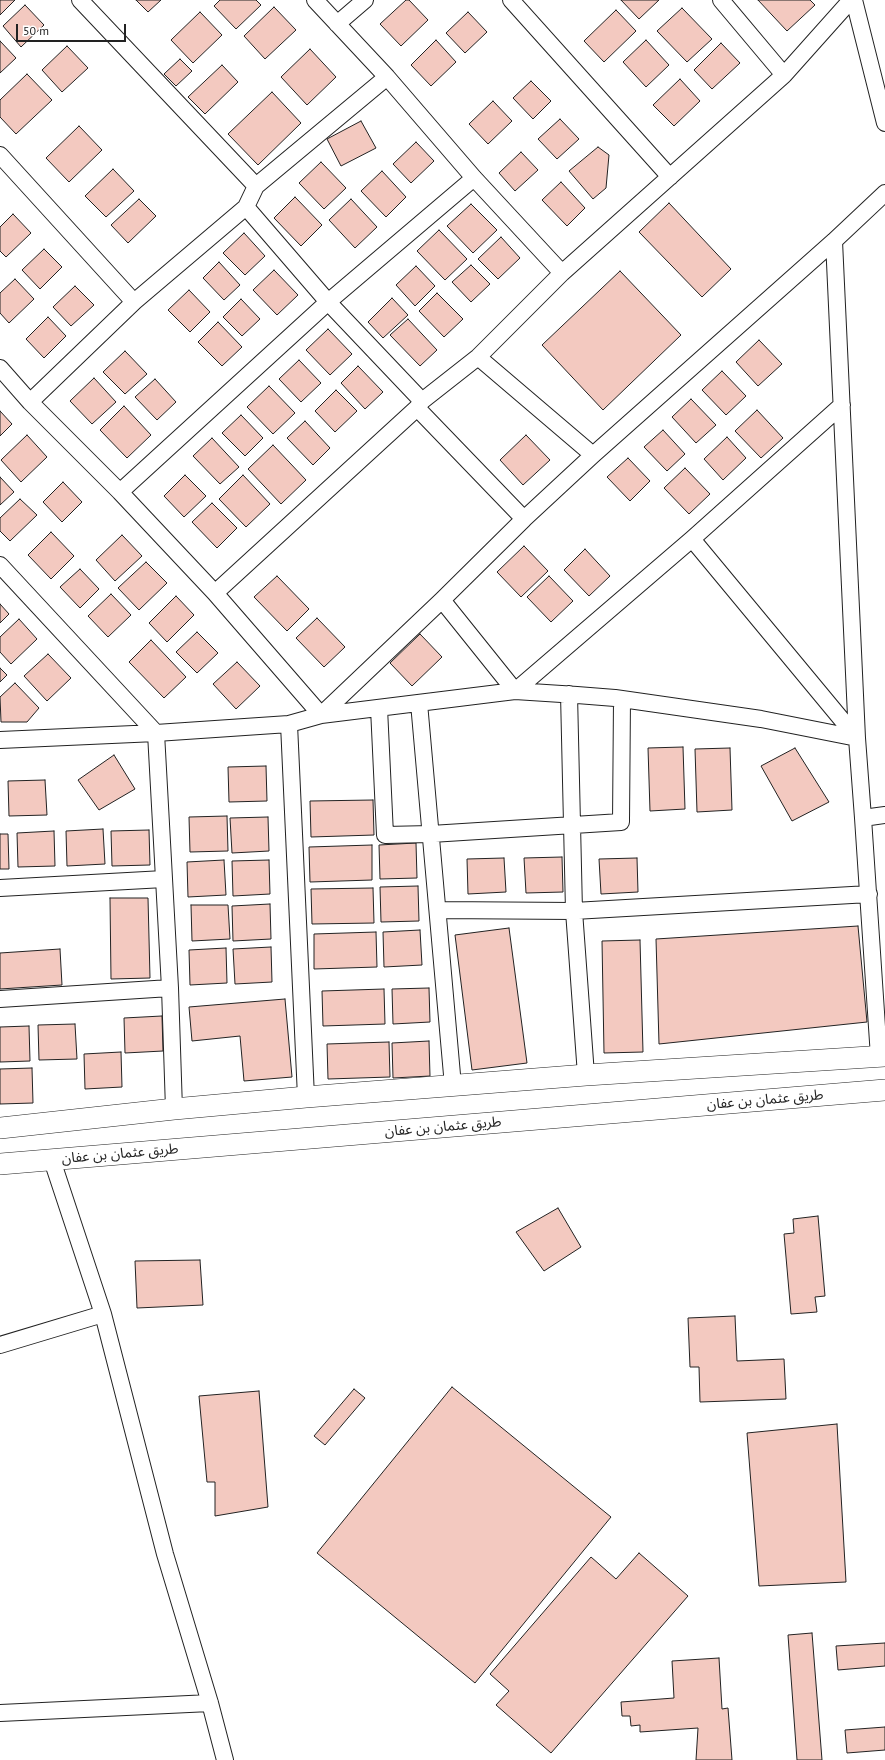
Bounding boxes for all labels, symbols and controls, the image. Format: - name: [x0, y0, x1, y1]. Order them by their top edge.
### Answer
- scale bar: [18, 16, 128, 42]
- text: 50 m: [23, 23, 49, 38]
- street label: طريق عثمان بن عفان: [706, 1087, 824, 1113]
- street label: طريق عثمان بن عفان: [384, 1114, 502, 1140]
- street label: طريق عثمان بن عفان: [61, 1141, 179, 1167]

